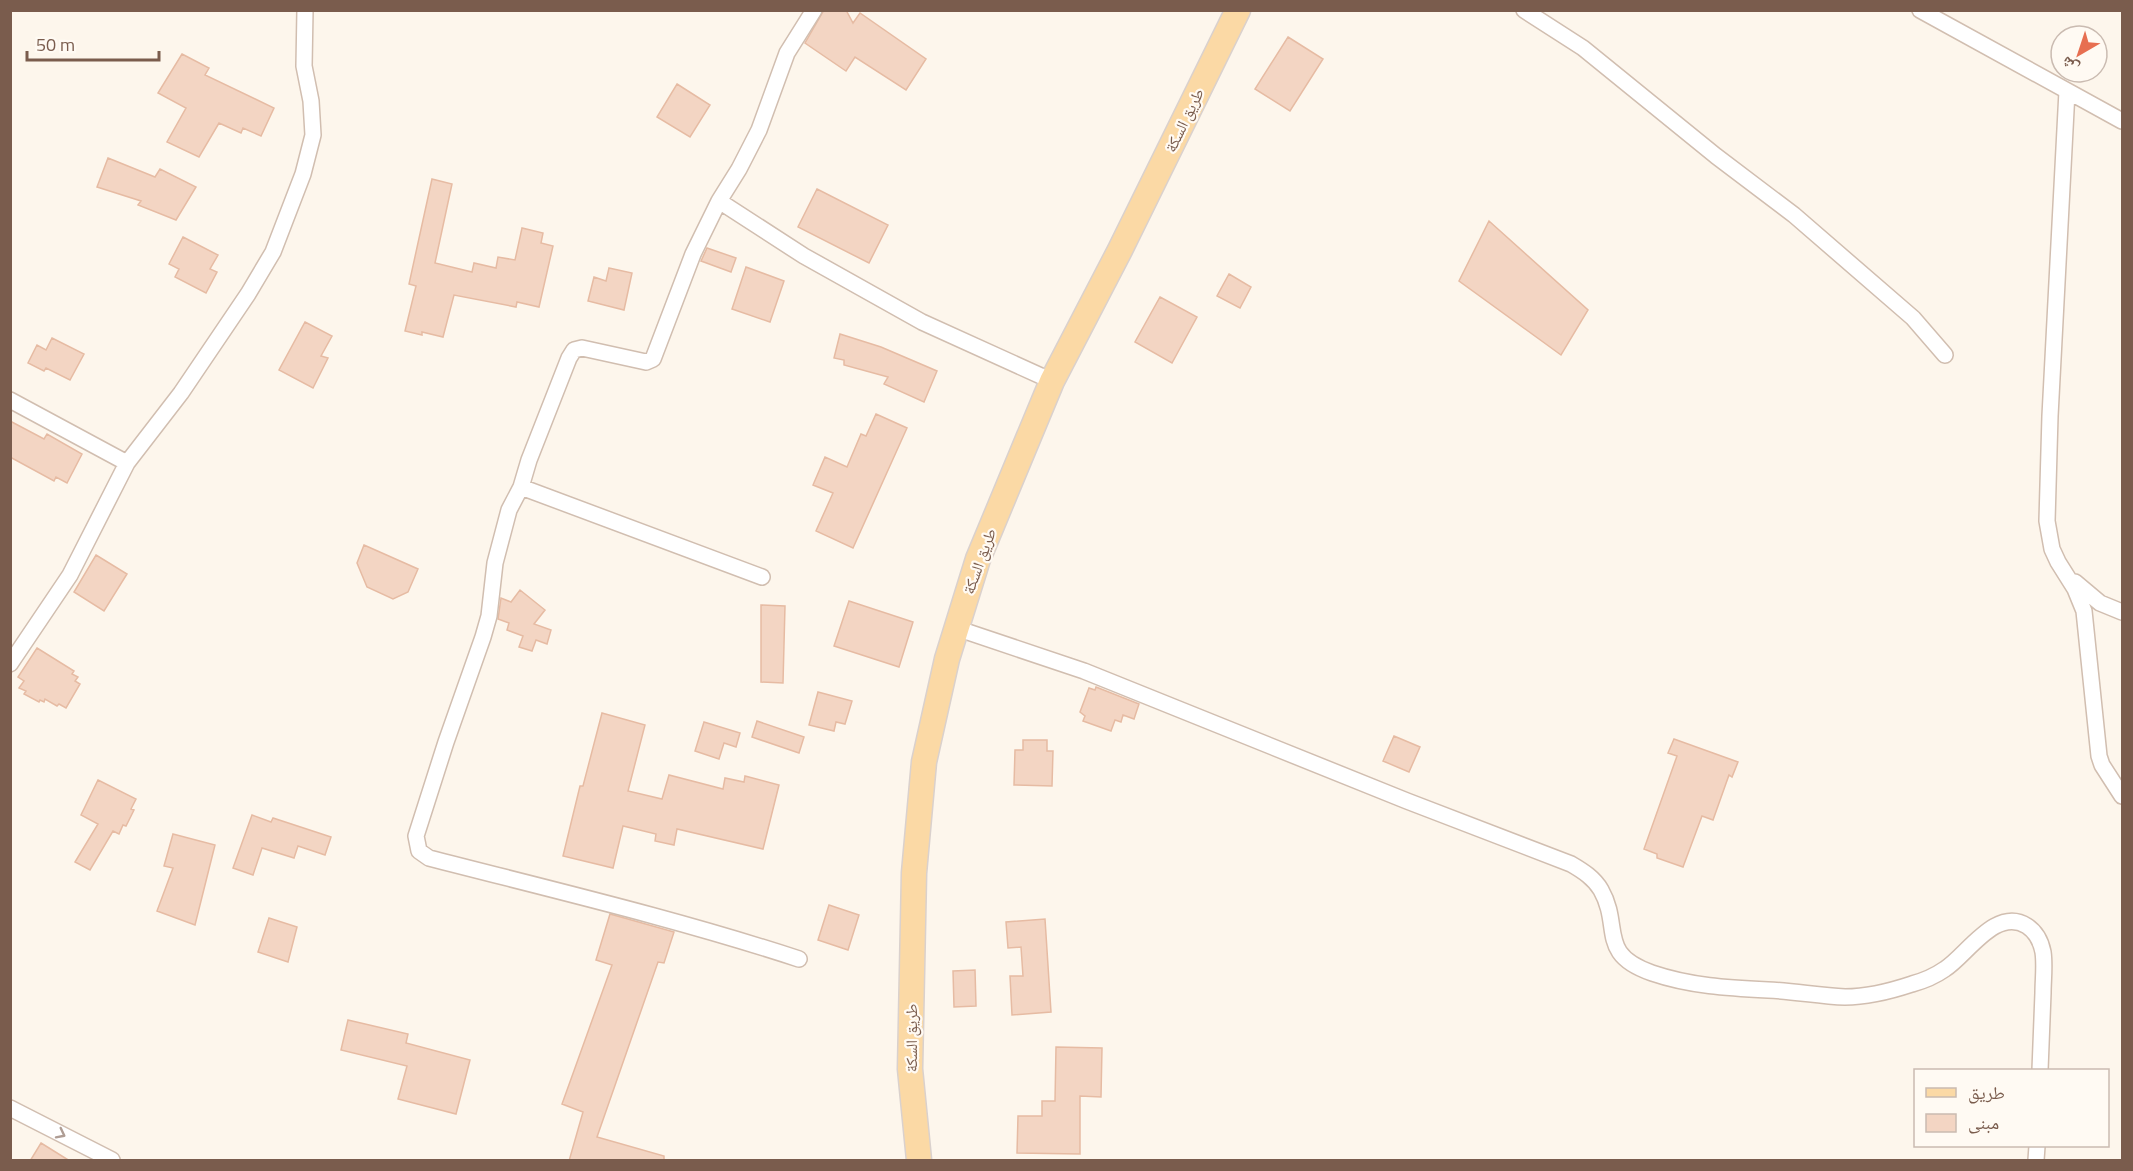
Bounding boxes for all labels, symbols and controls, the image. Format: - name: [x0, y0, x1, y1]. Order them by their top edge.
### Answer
- scale bar: [27, 24, 159, 62]
- north arrow: [2049, 24, 2109, 84]
- text: 50 m: [36, 31, 75, 58]
- text: ش: [2055, 51, 2084, 80]
- street label: طريق السكة: [1158, 84, 1210, 156]
- street label: طريق السكة: [956, 525, 1002, 597]
- street label: طريق السكة: [899, 1004, 923, 1072]
- legend: [1914, 1069, 2109, 1147]
- text: طريق: [1968, 1079, 2005, 1106]
- text: مبنى: [1968, 1109, 1999, 1136]
- one-way arrow: [55, 1127, 66, 1139]

